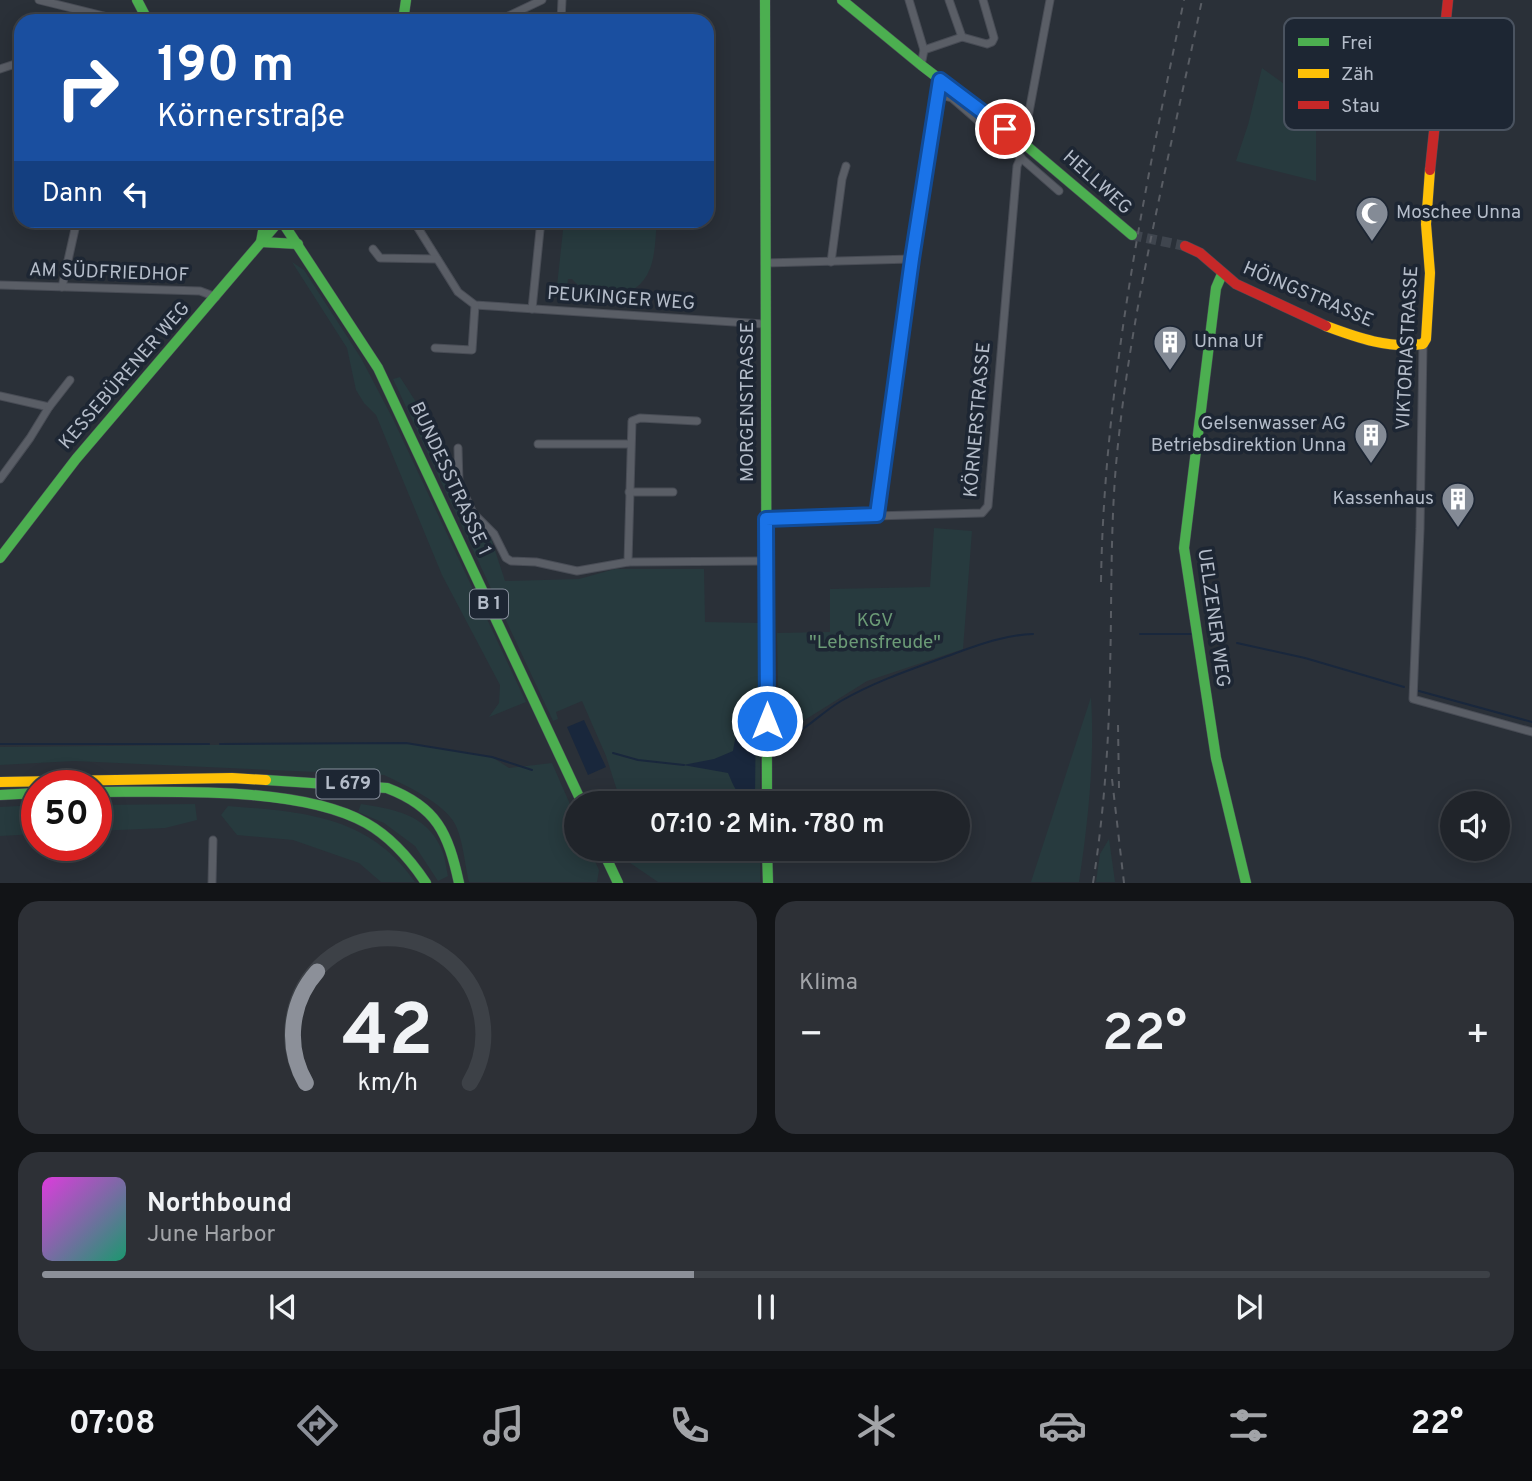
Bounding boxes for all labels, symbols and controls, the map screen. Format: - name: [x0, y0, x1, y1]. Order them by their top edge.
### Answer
- legend: [1284, 18, 1514, 130]
- text: Frei: [1341, 32, 1372, 56]
- text: 190 m: [157, 37, 294, 99]
- icon: right: [42, 42, 133, 133]
- text: Zäh: [1341, 63, 1374, 87]
- text: Stau: [1341, 95, 1380, 119]
- text: Körnerstraße: [157, 98, 345, 138]
- pin: [975, 99, 1035, 159]
- icon: arrive: [986, 110, 1024, 148]
- street label: HELLWEG: [1057, 146, 1137, 220]
- icon: left: [117, 175, 155, 213]
- text: Dann: [42, 178, 103, 211]
- mosque icon: Moschee Unna: [1353, 194, 1391, 243]
- place label: Moschee Unna: [1396, 201, 1521, 225]
- street label: HÖINGSTRASSE: [1239, 256, 1377, 333]
- street label: AM SÜDFRIEDHOF: [29, 257, 189, 288]
- street label: VIKTORIASTRASSE: [1392, 265, 1424, 431]
- street label: PEUKINGER WEG: [546, 282, 696, 316]
- street label: KESSEBÜRENER WEG: [54, 297, 196, 455]
- street label: MORGENSTRASSE: [736, 322, 760, 482]
- building icon: Unna Uf: [1151, 323, 1189, 372]
- place label: Unna Uf: [1194, 330, 1263, 354]
- street label: KÖRNERSTRASSE: [958, 341, 997, 499]
- street label: BUNDESSTRASSE 1: [404, 398, 496, 560]
- place label: Gelsenwasser AG Betriebsdirektion Unna: [1151, 412, 1346, 458]
- building icon: Gelsenwasser AG Betriebsdirektion Unna: [1352, 416, 1390, 465]
- building icon: Kassenhaus: [1439, 480, 1477, 529]
- place label: Kassenhaus: [1333, 487, 1434, 511]
- street label: UELZENER WEG: [1191, 547, 1235, 689]
- road number: B 1: [470, 590, 508, 618]
- park label: KGV "Lebensfreude": [809, 609, 941, 655]
- position arrow: [730, 684, 804, 758]
- speed limit sign: 50: [21, 770, 112, 861]
- road number: L 679: [316, 770, 380, 798]
- map controls: [1440, 791, 1510, 861]
- button: sound: [1440, 791, 1510, 861]
- text: 07:10 · 2 Min. · 780 m: [650, 809, 884, 842]
- text: Klima: [799, 969, 858, 998]
- text: 42: [342, 990, 433, 1082]
- text: 22°: [1102, 1003, 1187, 1069]
- text: −: [799, 1012, 824, 1061]
- text: +: [1465, 1012, 1490, 1061]
- text: km/h: [357, 1068, 418, 1100]
- text: Northbound: [147, 1188, 292, 1221]
- text: June Harbor: [147, 1221, 275, 1250]
- icon: previous: [264, 1288, 302, 1326]
- icon: pause: [747, 1288, 785, 1326]
- icon: next: [1230, 1288, 1268, 1326]
- icon: directions: [293, 1401, 342, 1450]
- icon: music: [479, 1401, 528, 1450]
- icon: phone: [665, 1401, 714, 1450]
- icon: climate: [852, 1401, 901, 1450]
- icon: car: [1038, 1401, 1087, 1450]
- icon: filters: [1224, 1401, 1273, 1450]
- text: 07:08: [69, 1405, 155, 1445]
- text: 22°: [1411, 1405, 1463, 1445]

